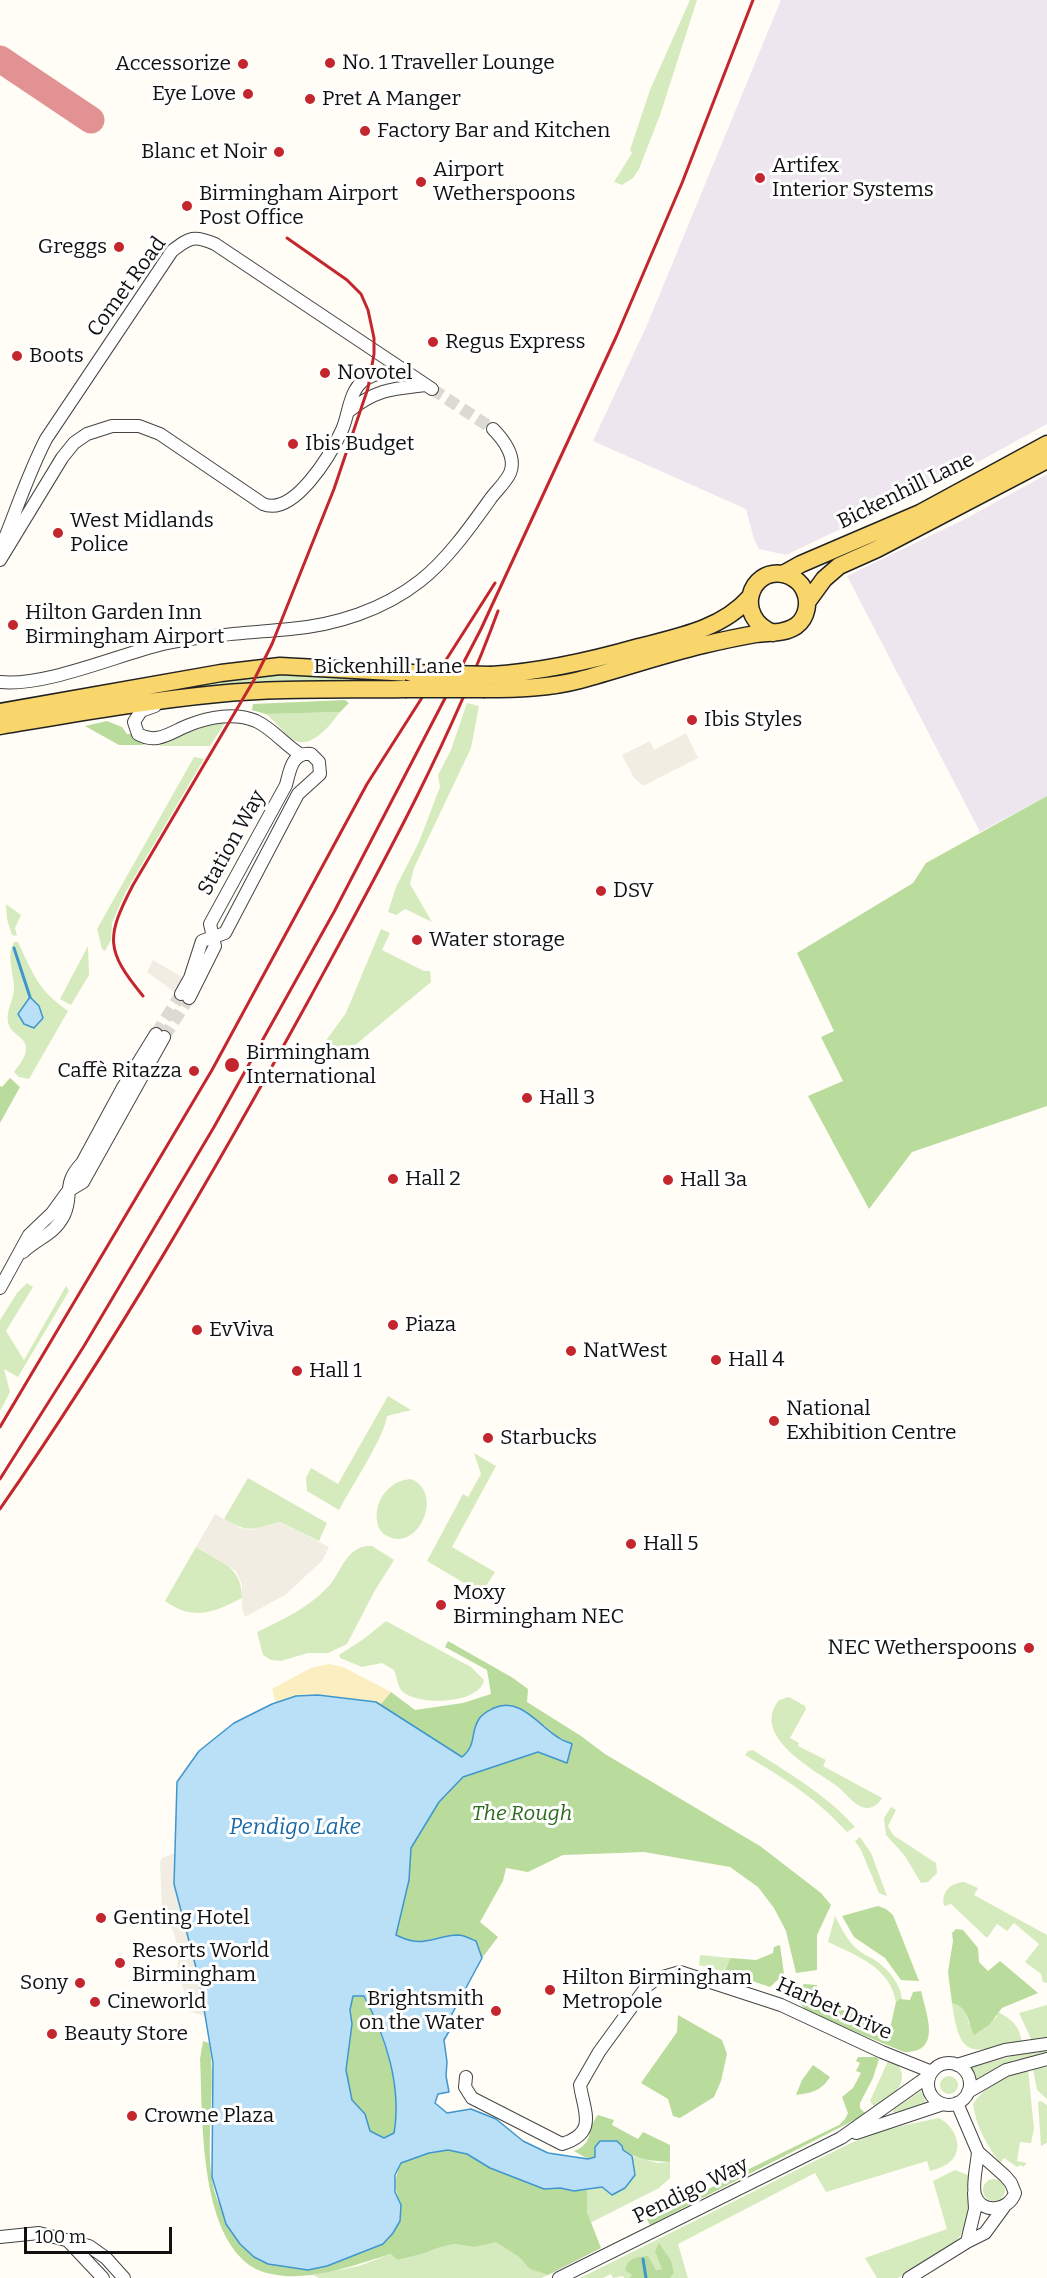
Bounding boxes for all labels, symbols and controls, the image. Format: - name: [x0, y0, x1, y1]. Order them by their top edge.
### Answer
- place label: No. 1 Traveller Lounge: [342, 50, 555, 76]
- place label: Accessorize: [115, 51, 231, 77]
- marker: No. 1 Traveller Lounge: [323, 56, 337, 70]
- marker: Accessorize: [236, 57, 250, 71]
- place label: Eye Love: [152, 81, 236, 107]
- place label: Pret A Manger: [322, 86, 461, 112]
- marker: Eye Love: [241, 87, 255, 101]
- marker: Pret A Manger: [303, 92, 317, 106]
- place label: Factory Bar and Kitchen: [377, 118, 610, 144]
- marker: Factory Bar and Kitchen: [358, 124, 372, 138]
- place label: Blanc et Noir: [141, 139, 267, 165]
- marker: Blanc et Noir: [272, 145, 286, 159]
- place label: Artifex Interior Systems: [772, 153, 934, 203]
- place label: Airport Wetherspoons: [433, 157, 575, 207]
- marker: Artifex Interior Systems: [753, 171, 767, 185]
- marker: Airport Wetherspoons: [414, 175, 428, 189]
- place label: Birmingham Airport Post Office: [199, 181, 398, 231]
- marker: Birmingham Airport Post Office: [180, 199, 194, 213]
- street label: Comet Road: [82, 232, 172, 342]
- place label: Greggs: [38, 234, 107, 260]
- marker: Greggs: [112, 240, 126, 254]
- place label: Regus Express: [445, 329, 585, 355]
- marker: Regus Express: [426, 335, 440, 349]
- place label: Boots: [29, 343, 84, 369]
- marker: Boots: [10, 349, 24, 363]
- place label: Novotel: [337, 360, 413, 386]
- marker: Novotel: [318, 366, 332, 380]
- place label: Ibis Budget: [305, 431, 414, 457]
- marker: Ibis Budget: [286, 437, 300, 451]
- street label: Bickenhill Lane: [834, 447, 978, 535]
- place label: West Midlands Police: [70, 508, 214, 558]
- marker: West Midlands Police: [51, 526, 65, 540]
- place label: Hilton Garden Inn Birmingham Airport: [25, 600, 224, 650]
- marker: Hilton Garden Inn Birmingham Airport: [6, 618, 20, 632]
- street label: Bickenhill Lane: [314, 654, 462, 680]
- place label: Ibis Styles: [704, 707, 802, 733]
- marker: Ibis Styles: [685, 713, 699, 727]
- street label: Station Way: [193, 786, 271, 900]
- place label: DSV: [613, 878, 654, 904]
- marker: DSV: [594, 884, 608, 898]
- place label: Water storage: [429, 927, 565, 953]
- marker: Water storage: [410, 933, 424, 947]
- place label: Birmingham International: [246, 1040, 376, 1090]
- marker: Birmingham International: [223, 1056, 241, 1074]
- place label: Caffè Ritazza: [57, 1058, 182, 1084]
- marker: Caffè Ritazza: [187, 1064, 201, 1078]
- place label: Hall 3: [539, 1085, 595, 1111]
- marker: Hall 3: [520, 1091, 534, 1105]
- place label: Hall 2: [405, 1166, 461, 1192]
- place label: Hall 3a: [680, 1167, 747, 1193]
- marker: Hall 2: [386, 1172, 400, 1186]
- marker: Hall 3a: [661, 1173, 675, 1187]
- place label: Piaza: [405, 1312, 456, 1338]
- place label: EvViva: [209, 1317, 274, 1343]
- marker: Piaza: [386, 1318, 400, 1332]
- marker: EvViva: [190, 1323, 204, 1337]
- place label: NatWest: [583, 1338, 667, 1364]
- marker: NatWest: [564, 1344, 578, 1358]
- place label: Hall 4: [728, 1347, 784, 1373]
- marker: Hall 4: [709, 1353, 723, 1367]
- place label: Hall 1: [309, 1358, 362, 1384]
- marker: Hall 1: [290, 1364, 304, 1378]
- place label: National Exhibition Centre: [786, 1396, 957, 1446]
- marker: National Exhibition Centre: [767, 1414, 781, 1428]
- place label: Starbucks: [500, 1425, 597, 1451]
- marker: Starbucks: [481, 1431, 495, 1445]
- place label: Hall 5: [643, 1531, 698, 1557]
- marker: Hall 5: [624, 1537, 638, 1551]
- place label: Moxy Birmingham NEC: [453, 1580, 624, 1630]
- marker: Moxy Birmingham NEC: [434, 1598, 448, 1612]
- place label: NEC Wetherspoons: [828, 1635, 1017, 1661]
- marker: NEC Wetherspoons: [1022, 1641, 1036, 1655]
- park label: The Rough: [472, 1801, 572, 1827]
- water label: Pendigo Lake: [229, 1815, 361, 1841]
- place label: Genting Hotel: [113, 1905, 250, 1931]
- marker: Genting Hotel: [94, 1911, 108, 1925]
- place label: Resorts World Birmingham: [132, 1938, 269, 1988]
- marker: Resorts World Birmingham: [113, 1956, 127, 1970]
- place label: Hilton Birmingham Metropole: [562, 1965, 752, 2015]
- place label: Sony: [20, 1970, 68, 1996]
- street label: Harbet Drive: [772, 1972, 896, 2046]
- marker: Sony: [73, 1976, 87, 1990]
- marker: Hilton Birmingham Metropole: [543, 1983, 557, 1997]
- place label: Brightsmith on the Water: [359, 1986, 484, 2036]
- place label: Cineworld: [107, 1989, 206, 2015]
- marker: Cineworld: [88, 1995, 102, 2009]
- marker: Brightsmith on the Water: [489, 2004, 503, 2018]
- place label: Beauty Store: [64, 2021, 188, 2047]
- marker: Beauty Store: [45, 2027, 59, 2041]
- place label: Crowne Plaza: [144, 2103, 274, 2129]
- marker: Crowne Plaza: [125, 2109, 139, 2123]
- street label: Pendigo Way: [629, 2152, 753, 2230]
- scale bar: [27, 2215, 176, 2253]
- text: 100 m: [35, 2226, 86, 2248]

